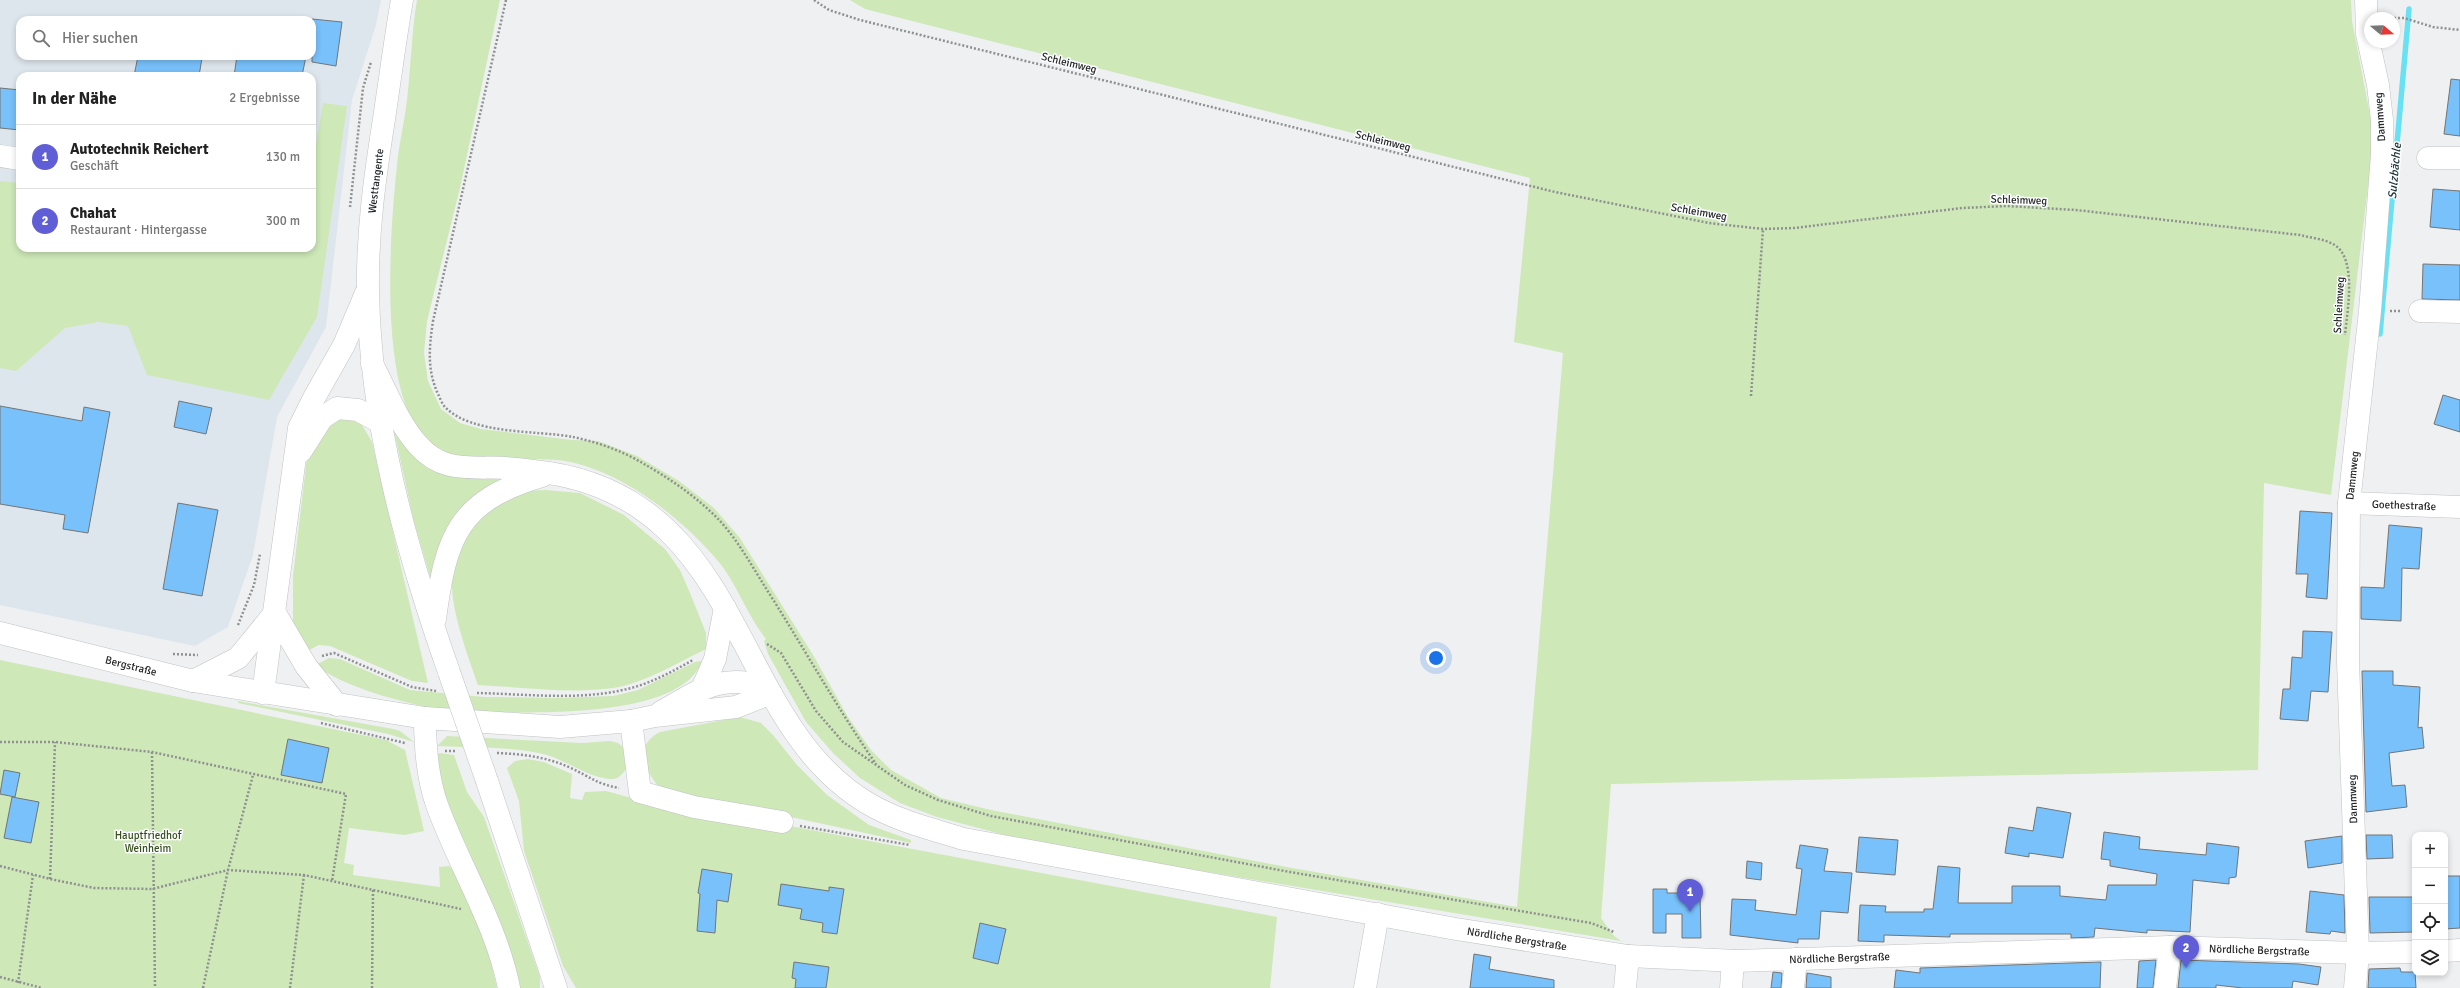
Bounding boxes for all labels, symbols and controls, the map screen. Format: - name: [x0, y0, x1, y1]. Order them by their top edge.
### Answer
- north arrow: [2364, 12, 2400, 48]
- search box: [16, 16, 316, 60]
- icon: search: [30, 27, 52, 49]
- text: Hier suchen: [62, 29, 138, 47]
- street label: Schleimweg: [1040, 50, 1098, 76]
- text: In der Nähe: [32, 88, 117, 109]
- text: 2 Ergebnisse: [229, 90, 300, 106]
- street label: Dammweg: [2372, 92, 2388, 142]
- street label: Schleimweg: [1354, 128, 1412, 154]
- text: Autotechnik Reichert: [70, 140, 209, 158]
- water label: Sulzbächle: [2385, 141, 2405, 200]
- street label: Westtangente: [366, 148, 386, 214]
- text: 1: [41, 149, 49, 165]
- text: 130 m: [266, 149, 300, 165]
- text: Geschäft: [70, 158, 119, 174]
- street label: Schleimweg: [1990, 193, 2048, 207]
- street label: Schleimweg: [1670, 201, 1728, 223]
- text: Chahat: [70, 204, 116, 222]
- text: 2: [41, 213, 49, 229]
- text: 300 m: [266, 213, 300, 229]
- text: Restaurant · Hintergasse: [70, 222, 207, 238]
- street label: Schleimweg: [2331, 276, 2347, 334]
- street label: Dammweg: [2343, 450, 2361, 501]
- street label: Goethestraße: [2372, 497, 2436, 513]
- your location: [1426, 648, 1446, 668]
- street label: Bergstraße: [104, 653, 158, 678]
- street label: Dammweg: [2346, 774, 2360, 824]
- park label: Hauptfriedhof Weinheim: [115, 829, 183, 855]
- map controls: [2412, 832, 2448, 976]
- button: +: [2412, 832, 2448, 868]
- button: −: [2412, 868, 2448, 904]
- pin: 1: [1677, 879, 1703, 912]
- button: locate: [2412, 904, 2448, 940]
- street label: Nördliche Bergstraße: [1466, 924, 1568, 953]
- pin: 2: [2173, 935, 2199, 968]
- button: layers: [2412, 940, 2448, 976]
- street label: Nördliche Bergstraße: [2209, 942, 2310, 958]
- street label: Nördliche Bergstraße: [1789, 950, 1890, 966]

